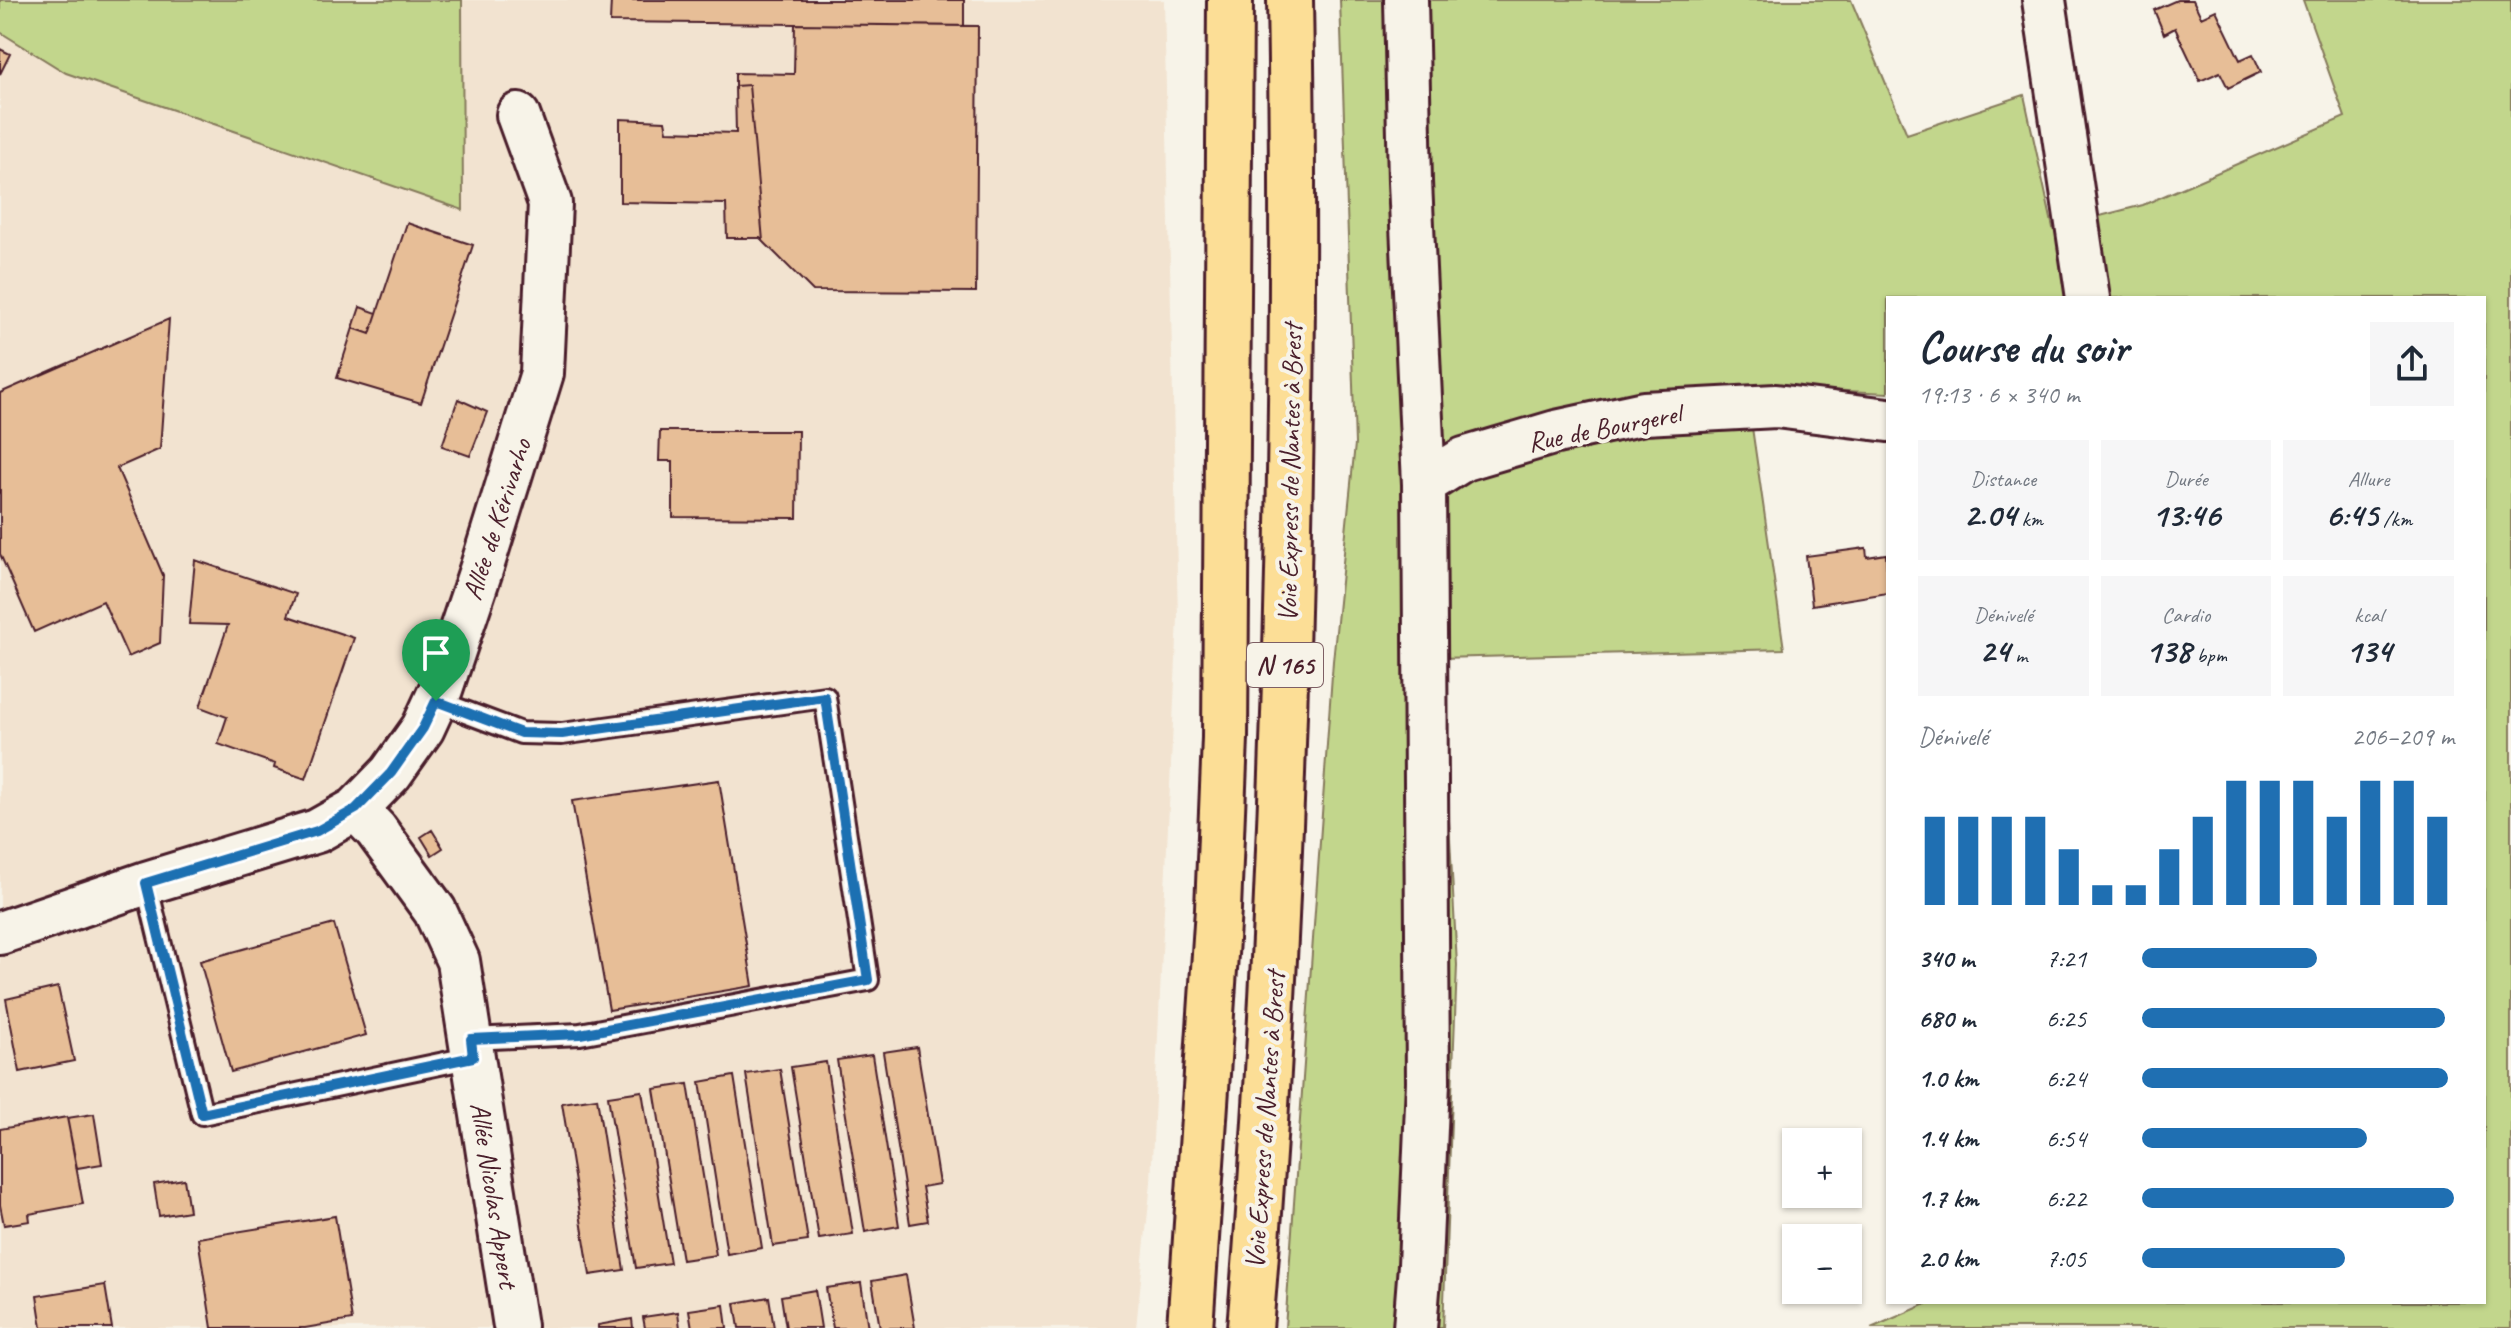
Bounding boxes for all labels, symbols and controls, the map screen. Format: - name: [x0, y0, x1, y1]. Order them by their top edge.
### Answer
- street label: Voie Express de Nantes à Brest: [1269, 320, 1310, 622]
- text: Course du soir: [1918, 320, 2128, 375]
- button: share: [2370, 322, 2454, 406]
- text: 19:13 · 6 × 340 m: [1918, 378, 2079, 411]
- street label: Rue de Bourgerel: [1525, 395, 1689, 459]
- street label: Allée de Kérivarho: [454, 432, 540, 604]
- text: Distance: [1971, 465, 2036, 493]
- text: Durée: [2164, 465, 2208, 493]
- text: Allure: [2348, 465, 2390, 493]
- text: 2.04: [1964, 493, 2016, 536]
- text: 13:46: [2152, 493, 2220, 536]
- text: 6:45: [2325, 493, 2378, 536]
- text: km: [2016, 505, 2043, 533]
- text: /km: [2378, 505, 2412, 533]
- text: Dénivelé: [1974, 601, 2033, 629]
- text: Cardio: [2162, 601, 2210, 629]
- text: kcal: [2354, 601, 2383, 629]
- pin: [402, 619, 470, 701]
- text: 24: [1979, 629, 2010, 672]
- text: 138: [2145, 629, 2191, 672]
- text: 134: [2346, 629, 2392, 672]
- icon: arrive: [414, 631, 458, 675]
- text: m: [2010, 641, 2027, 669]
- text: bpm: [2191, 641, 2227, 669]
- road number: N 165: [1247, 643, 1323, 687]
- text: Dénivelé: [1918, 720, 1988, 753]
- text: 206–209 m: [2351, 720, 2454, 753]
- text: 340 m: [1918, 942, 1974, 975]
- text: 7:21: [2046, 942, 2086, 975]
- street label: Voie Express de Nantes à Brest: [1237, 966, 1293, 1270]
- text: 680 m: [1918, 1002, 1975, 1035]
- text: 6:25: [2046, 1002, 2086, 1035]
- text: 1.0 km: [1918, 1062, 1978, 1095]
- text: 6:24: [2046, 1062, 2086, 1095]
- street label: Allée Nicolas Appert: [463, 1100, 527, 1293]
- text: 1.4 km: [1918, 1122, 1978, 1155]
- text: 6:54: [2046, 1122, 2086, 1155]
- map controls: [1782, 1128, 1862, 1304]
- button: +: [1782, 1128, 1862, 1208]
- text: 1.7 km: [1918, 1182, 1978, 1215]
- text: 6:22: [2046, 1182, 2086, 1215]
- button: −: [1782, 1224, 1862, 1304]
- text: 2.0 km: [1918, 1242, 1978, 1275]
- text: 7:05: [2046, 1242, 2086, 1275]

